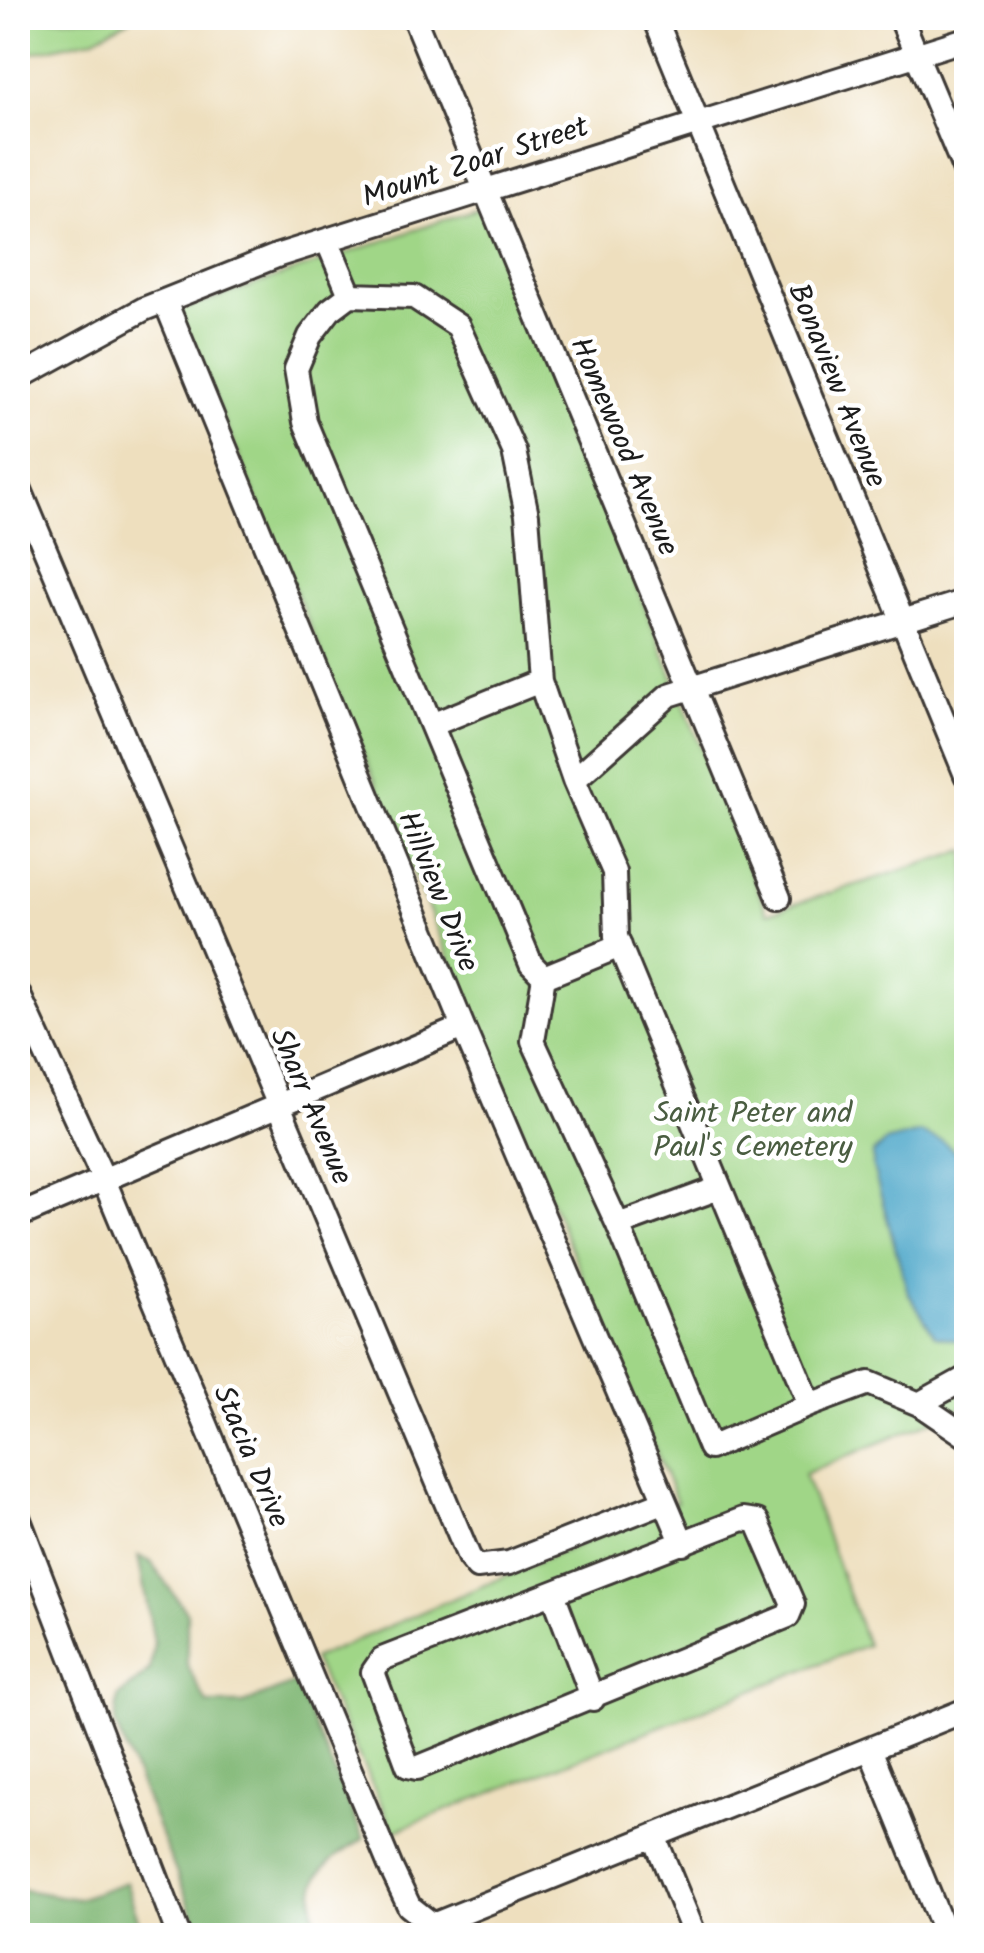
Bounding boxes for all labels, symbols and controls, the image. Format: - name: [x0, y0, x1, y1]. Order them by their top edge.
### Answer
- street label: Mount Zoar Street: [356, 104, 595, 222]
- street label: Bonaview Avenue: [773, 276, 899, 495]
- street label: Homewood Avenue: [555, 330, 691, 564]
- street label: Hillview Drive: [383, 804, 491, 980]
- street label: Sharr Avenue: [256, 1021, 365, 1193]
- park label: Saint Peter and Paul's Cemetery: [653, 1090, 854, 1172]
- street label: Stacia Drive: [199, 1378, 302, 1536]

